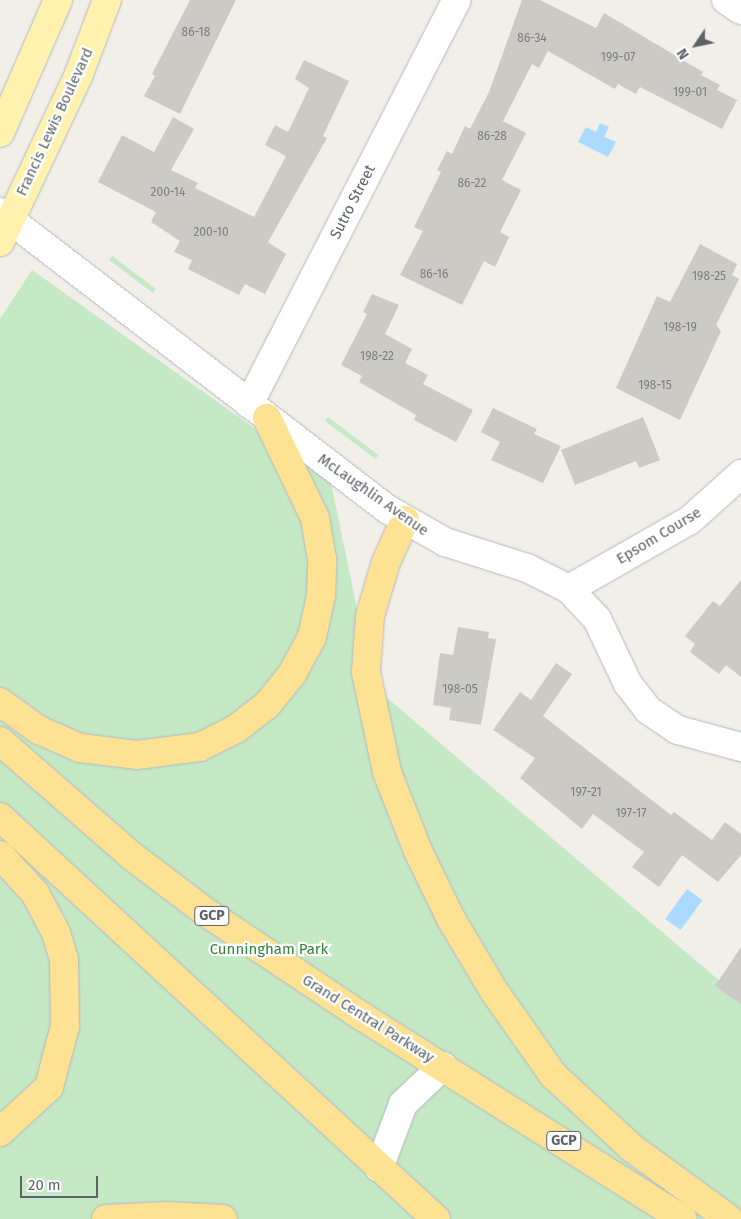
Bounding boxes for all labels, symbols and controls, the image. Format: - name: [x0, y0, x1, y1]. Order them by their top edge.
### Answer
- north arrow: [671, 20, 721, 70]
- house number: 86-18: [182, 26, 210, 40]
- house number: 86-34: [517, 32, 547, 46]
- street label: Francis Lewis Boulevard: [13, 45, 97, 199]
- text: N: [674, 45, 693, 62]
- house number: 199-07: [601, 51, 635, 65]
- house number: 199-01: [673, 86, 707, 100]
- house number: 86-28: [477, 130, 507, 144]
- street label: Sutro Street: [327, 162, 379, 242]
- house number: 86-22: [458, 177, 486, 191]
- house number: 200-14: [151, 186, 185, 200]
- house number: 200-10: [193, 226, 229, 240]
- house number: 86-16: [420, 268, 448, 282]
- house number: 198-25: [692, 270, 726, 284]
- house number: 198-19: [663, 321, 697, 335]
- house number: 198-22: [360, 350, 394, 364]
- house number: 198-15: [638, 379, 672, 393]
- street label: McLaughlin Avenue: [314, 450, 432, 540]
- street label: Epsom Course: [613, 504, 705, 568]
- house number: 198-05: [442, 683, 478, 697]
- house number: 197-21: [570, 786, 602, 800]
- house number: 197-17: [615, 807, 647, 821]
- road number: GCP: [193, 904, 231, 928]
- park label: Cunningham Park: [210, 941, 328, 959]
- street label: Grand Central Parkway: [299, 971, 437, 1067]
- road number: GCP: [545, 1130, 583, 1152]
- scale bar: [22, 1166, 100, 1198]
- text: 20 m: [28, 1176, 61, 1194]

